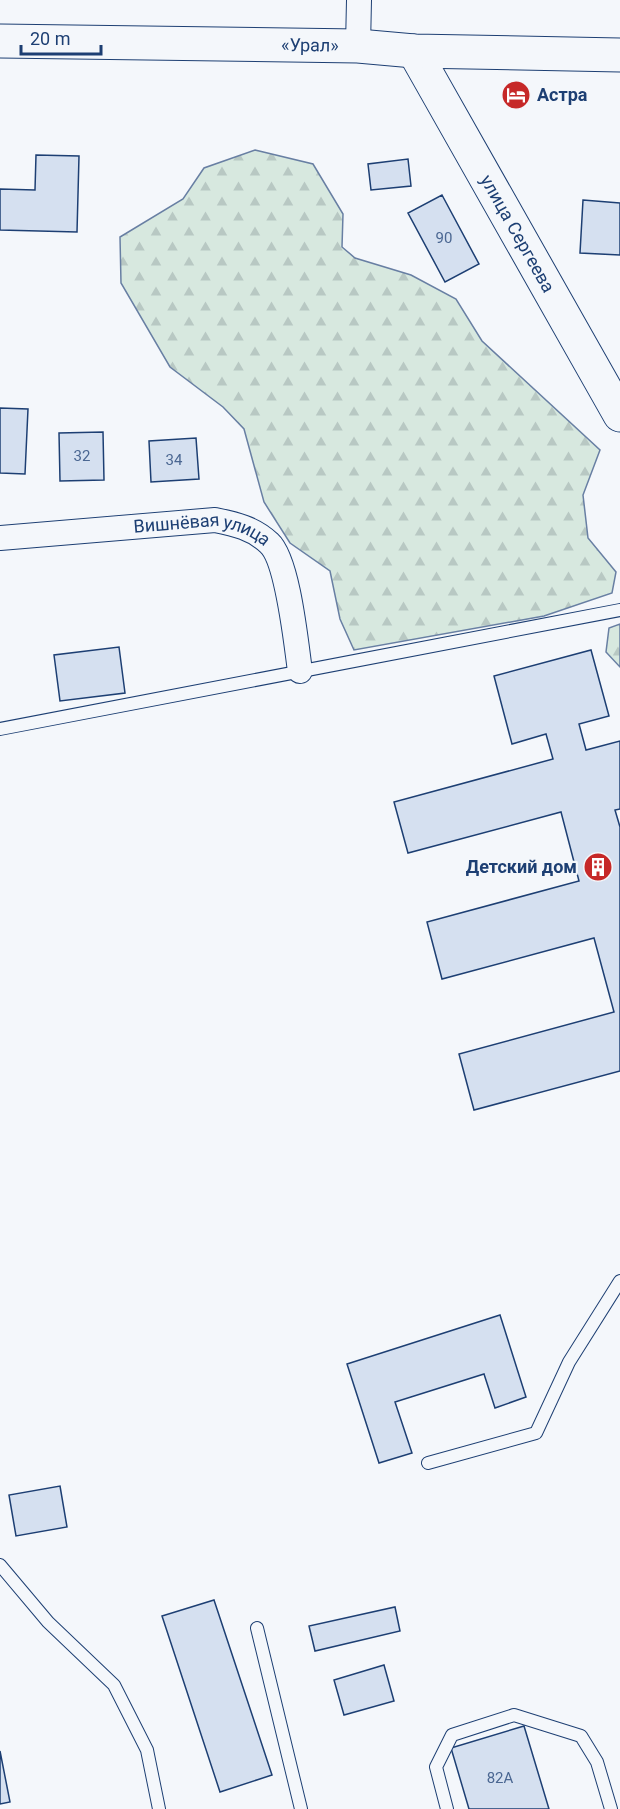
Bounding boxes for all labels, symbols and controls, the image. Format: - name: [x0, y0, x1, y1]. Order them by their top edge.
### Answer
- scale bar: [21, 18, 100, 56]
- text: 20 m: [30, 28, 70, 49]
- street label: «Урал»: [281, 34, 339, 56]
- hotel icon: Астра: [500, 79, 532, 111]
- place label: Астра: [537, 84, 588, 105]
- street label: улица Сергеева: [476, 171, 559, 296]
- house number: 90: [436, 229, 452, 247]
- house number: 32: [74, 447, 90, 465]
- house number: 34: [166, 451, 183, 469]
- street label: Вишнёвая улица: [133, 509, 275, 550]
- building icon: Детский дом: [582, 851, 614, 883]
- place label: Детский дом: [466, 856, 577, 877]
- house number: 82А: [487, 1769, 514, 1787]

